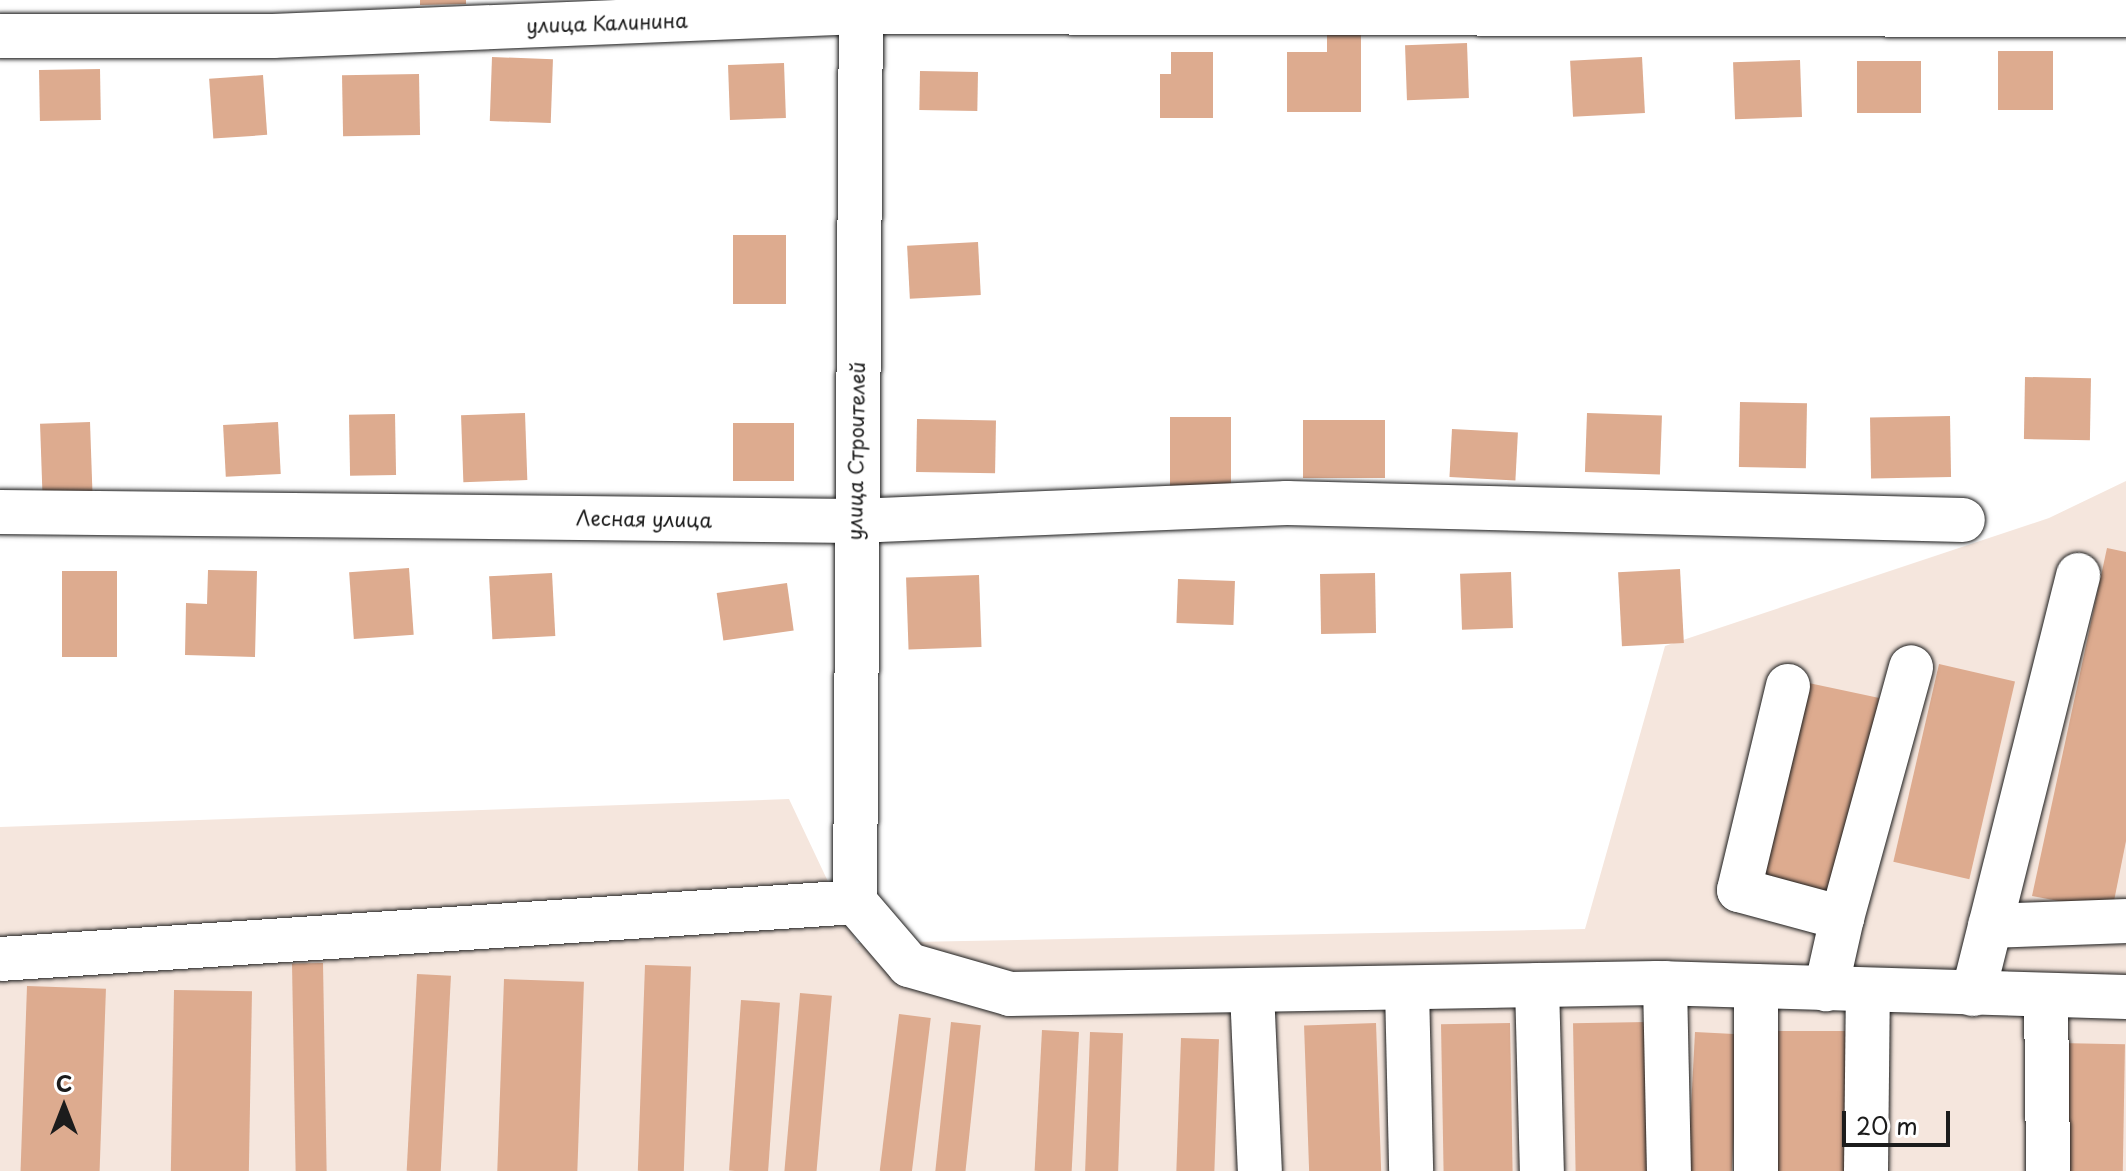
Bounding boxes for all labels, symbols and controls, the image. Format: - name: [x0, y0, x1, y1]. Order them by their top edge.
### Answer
- street label: улица Калинина: [526, 8, 688, 38]
- street label: улица Строителей: [842, 361, 870, 541]
- street label: Лесная улица: [575, 506, 713, 532]
- text: С: [56, 1066, 72, 1099]
- north arrow: [24, 1067, 104, 1147]
- scale bar: [1846, 1095, 1954, 1145]
- text: 20 m: [1856, 1107, 1918, 1143]

